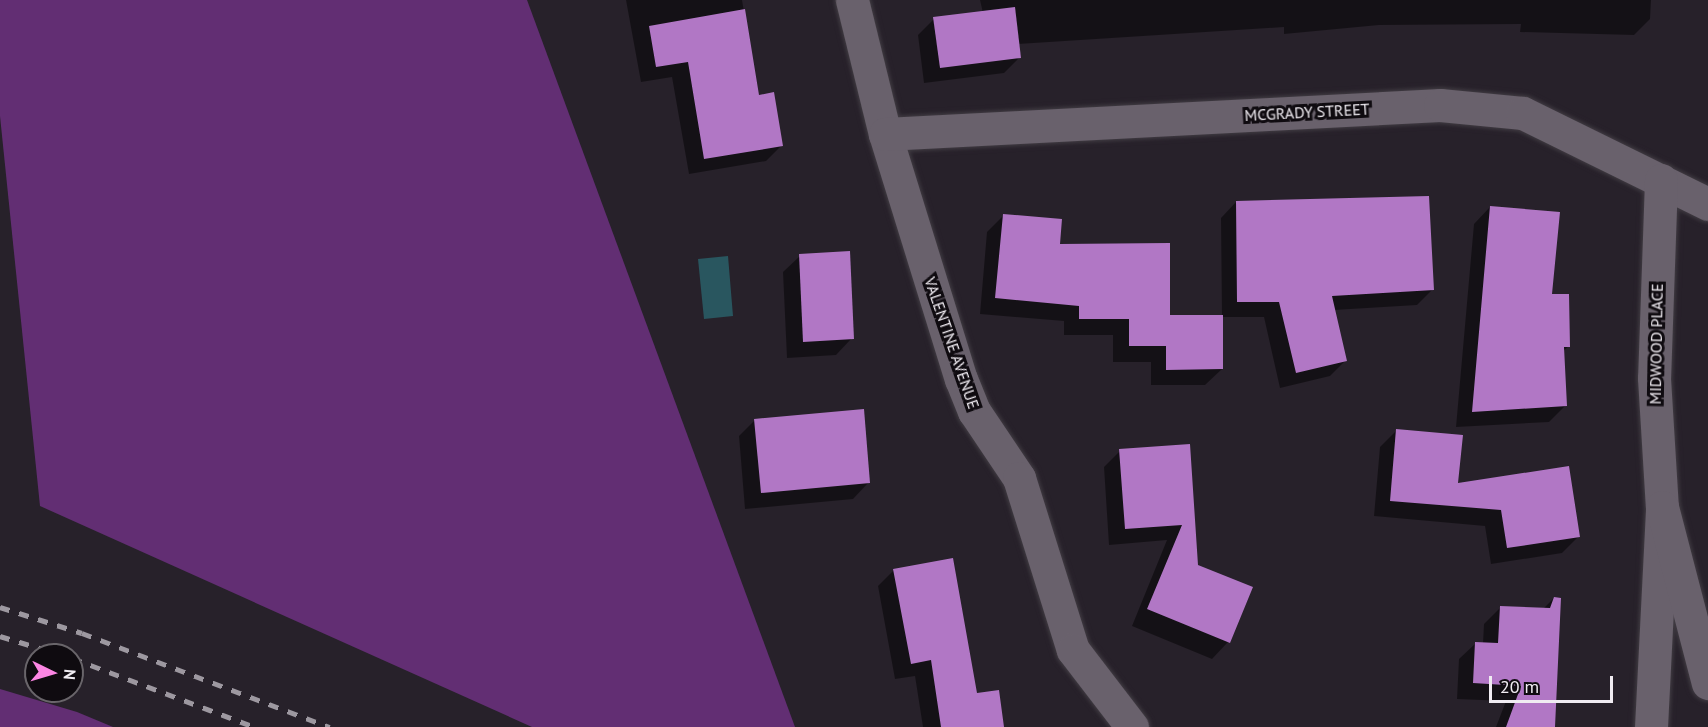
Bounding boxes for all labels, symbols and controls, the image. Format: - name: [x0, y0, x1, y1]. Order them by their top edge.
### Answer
- street label: MCGRADY STREET: [1244, 99, 1370, 125]
- street label: VALENTINE AVENUE: [920, 274, 984, 412]
- street label: MIDWOOD PLACE: [1645, 283, 1667, 405]
- north arrow: [24, 643, 84, 703]
- scale bar: [1492, 664, 1616, 702]
- text: N: [60, 668, 80, 680]
- text: 20 m: [1500, 675, 1539, 698]

